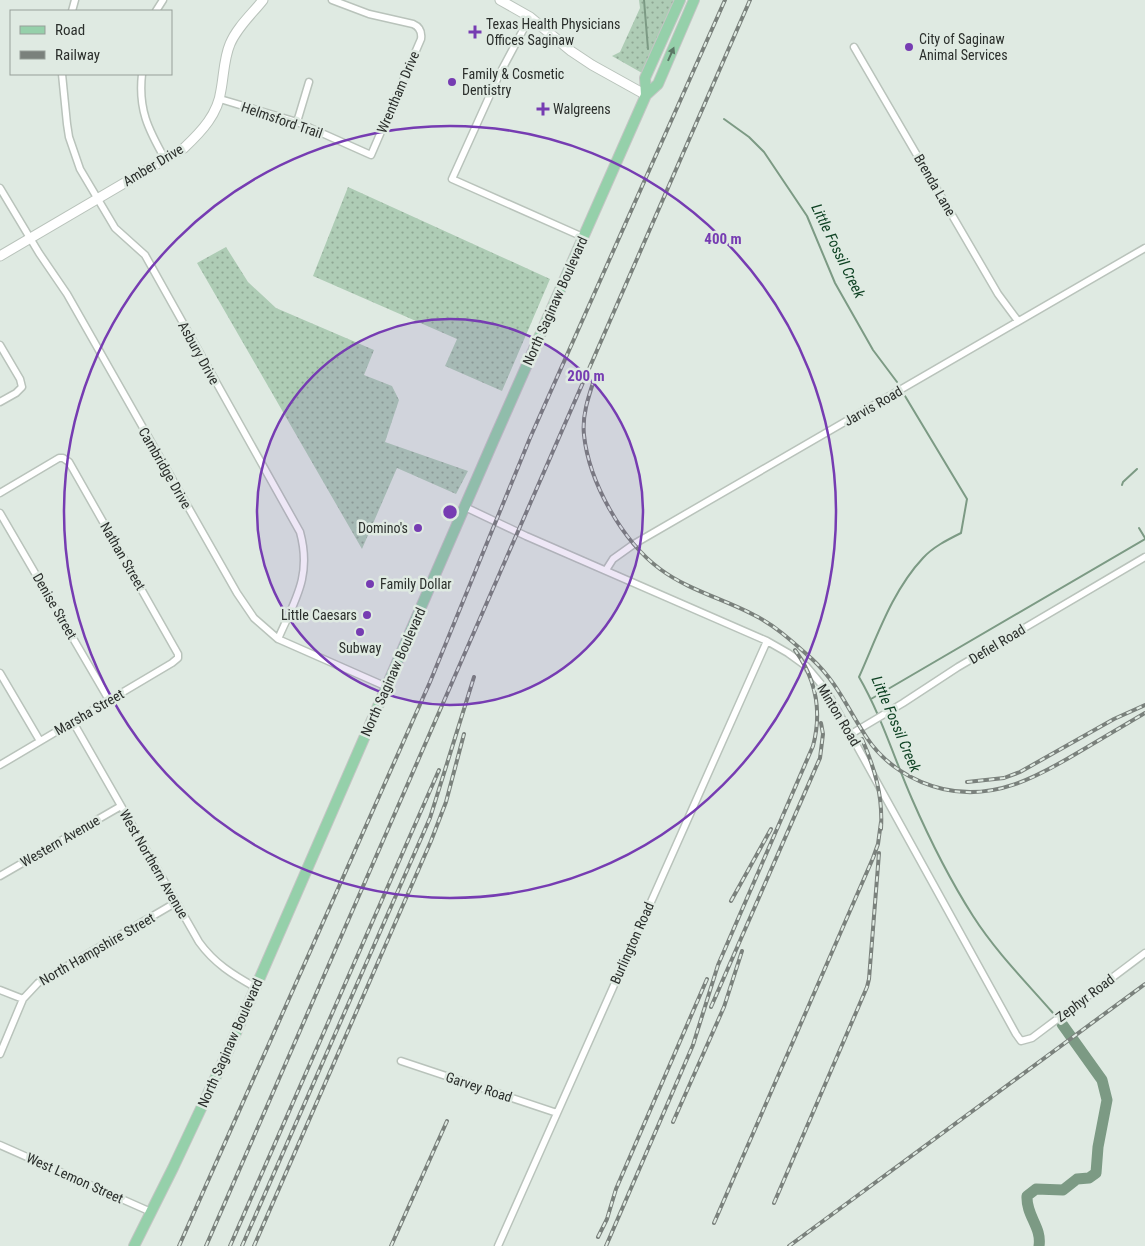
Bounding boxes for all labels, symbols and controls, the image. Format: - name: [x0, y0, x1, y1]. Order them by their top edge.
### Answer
- legend: [10, 10, 172, 75]
- place label: Texas Health Physicians Offices Saginaw: [486, 16, 620, 48]
- text: Road: [55, 21, 85, 39]
- marker: Texas Health Physicians Offices Saginaw: [468, 25, 482, 39]
- place label: City of Saginaw Animal Services: [919, 31, 1008, 63]
- marker: City of Saginaw Animal Services: [903, 41, 915, 53]
- text: Railway: [55, 46, 100, 64]
- one-way arrow: [667, 47, 675, 61]
- street label: Wrentham Drive: [374, 48, 423, 135]
- place label: Family & Cosmetic Dentistry: [462, 66, 564, 98]
- marker: Family & Cosmetic Dentistry: [446, 76, 458, 88]
- street label: Helmsford Trail: [239, 99, 325, 141]
- place label: Walgreens: [553, 101, 611, 117]
- marker: Walgreens: [537, 103, 549, 115]
- street label: Amber Drive: [120, 141, 186, 189]
- street label: Brenda Lane: [911, 151, 959, 219]
- water label: Little Fossil Creek: [807, 201, 869, 301]
- text: 400 m: [704, 230, 742, 248]
- street label: North Saginaw Boulevard: [519, 234, 591, 368]
- street label: Asbury Drive: [175, 319, 223, 388]
- text: 200 m: [567, 367, 605, 385]
- street label: Jarvis Road: [841, 383, 905, 429]
- street label: Cambridge Drive: [135, 425, 195, 512]
- centre of rings: [441, 503, 459, 521]
- street label: Nathan Street: [97, 519, 149, 593]
- place label: Domino's: [358, 520, 408, 536]
- marker: Domino's: [412, 522, 424, 534]
- street label: Denise Street: [30, 570, 80, 642]
- place label: Family Dollar: [380, 576, 452, 592]
- marker: Family Dollar: [364, 578, 376, 590]
- street label: North Saginaw Boulevard: [357, 605, 429, 739]
- place label: Little Caesars: [281, 607, 357, 623]
- marker: Little Caesars: [361, 609, 373, 621]
- street label: Defiel Road: [966, 621, 1028, 667]
- marker: Subway: [354, 626, 366, 638]
- place label: Subway: [339, 640, 381, 656]
- water label: Little Fossil Creek: [868, 673, 925, 775]
- street label: Minton Road: [814, 681, 864, 749]
- street label: Marsha Street: [51, 686, 127, 738]
- street label: West Northern Avenue: [116, 807, 192, 922]
- street label: Western Avenue: [18, 812, 103, 870]
- street label: Burlington Road: [607, 900, 657, 986]
- street label: North Hampshire Street: [37, 909, 157, 989]
- street label: Zephyr Road: [1053, 971, 1117, 1025]
- street label: North Saginaw Boulevard: [194, 976, 266, 1110]
- street label: Garvey Road: [444, 1069, 514, 1105]
- street label: West Lemon Street: [24, 1149, 126, 1207]

